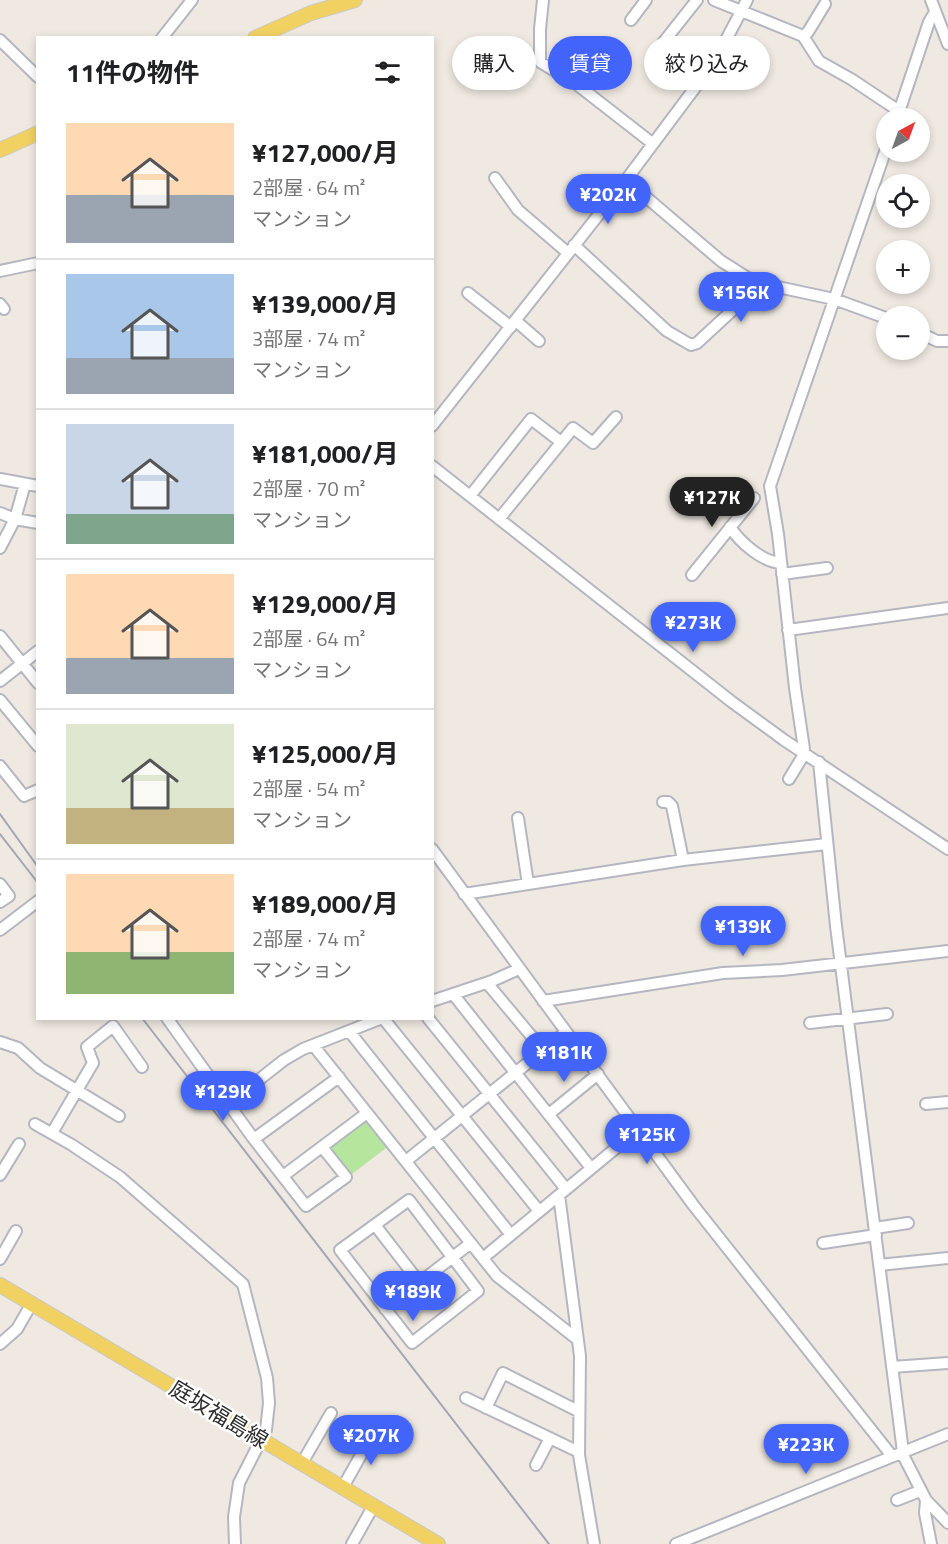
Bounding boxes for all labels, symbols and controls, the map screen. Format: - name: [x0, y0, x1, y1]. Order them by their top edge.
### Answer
- chip: 購入: [452, 36, 536, 90]
- chip: 賃貸: [548, 36, 632, 90]
- chip: 絞り込み: [644, 36, 770, 90]
- text: 11件の物件: [66, 53, 199, 92]
- icon: filters: [371, 56, 404, 89]
- north arrow: [876, 108, 930, 162]
- map controls: [876, 108, 930, 360]
- text: ¥127,000/月: [252, 133, 399, 172]
- icon: home: [114, 147, 186, 219]
- text: 2部屋 · 64 m²: [252, 172, 365, 203]
- pin: ¥202K: [566, 174, 650, 225]
- button: locate: [876, 174, 930, 228]
- text: ¥202K: [580, 178, 636, 209]
- text: マンション: [252, 203, 352, 234]
- button: +: [876, 240, 930, 294]
- pin: ¥156K: [699, 272, 783, 323]
- text: ¥156K: [713, 276, 769, 307]
- text: ¥139,000/月: [252, 284, 399, 323]
- icon: home: [114, 298, 186, 370]
- button: −: [876, 306, 930, 360]
- text: 3部屋 · 74 m²: [252, 323, 365, 354]
- text: マンション: [252, 354, 352, 385]
- text: ¥181,000/月: [252, 434, 399, 473]
- icon: home: [114, 448, 186, 520]
- text: 2部屋 · 70 m²: [252, 473, 365, 504]
- pin: ¥127K: [670, 477, 754, 528]
- text: ¥127K: [684, 481, 740, 512]
- text: マンション: [252, 504, 352, 535]
- text: ¥129,000/月: [252, 584, 399, 623]
- icon: home: [114, 598, 186, 670]
- pin: ¥273K: [651, 602, 735, 653]
- text: ¥273K: [665, 606, 721, 637]
- text: 2部屋 · 64 m²: [252, 623, 365, 654]
- text: マンション: [252, 654, 352, 685]
- text: ¥125,000/月: [252, 734, 399, 773]
- icon: home: [114, 748, 186, 820]
- text: 2部屋 · 54 m²: [252, 773, 365, 804]
- text: マンション: [252, 804, 352, 835]
- text: ¥189,000/月: [252, 884, 399, 923]
- icon: home: [114, 898, 186, 970]
- pin: ¥139K: [701, 906, 785, 957]
- text: ¥139K: [715, 910, 771, 941]
- text: 2部屋 · 74 m²: [252, 923, 365, 954]
- text: マンション: [252, 954, 352, 985]
- pin: ¥181K: [522, 1032, 606, 1083]
- text: ¥181K: [536, 1036, 592, 1067]
- pin: ¥129K: [181, 1071, 265, 1122]
- text: ¥129K: [195, 1075, 251, 1106]
- pin: ¥125K: [605, 1114, 689, 1165]
- text: ¥125K: [619, 1118, 675, 1149]
- pin: ¥189K: [371, 1271, 455, 1322]
- text: ¥189K: [385, 1275, 441, 1306]
- street label: 庭坂福島線: [163, 1371, 275, 1457]
- pin: ¥207K: [329, 1415, 413, 1466]
- text: ¥207K: [343, 1419, 399, 1450]
- pin: ¥223K: [764, 1424, 848, 1475]
- text: ¥223K: [778, 1428, 834, 1459]

